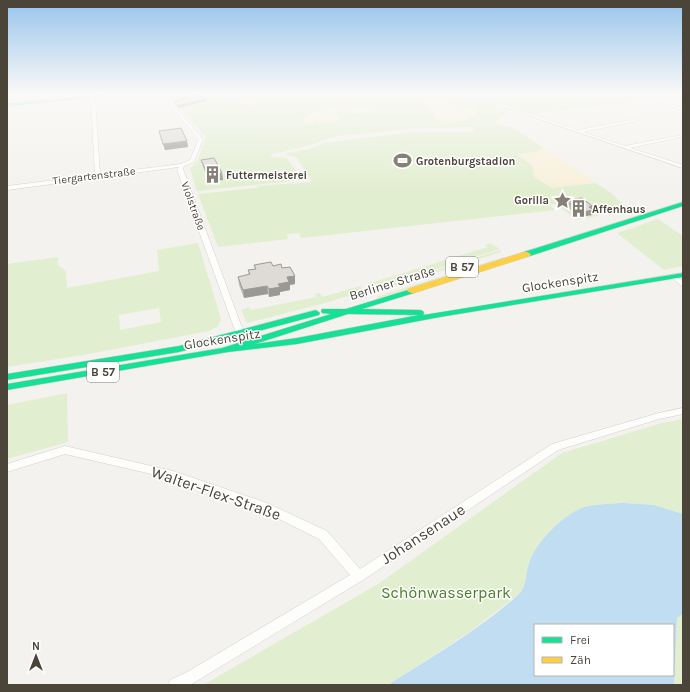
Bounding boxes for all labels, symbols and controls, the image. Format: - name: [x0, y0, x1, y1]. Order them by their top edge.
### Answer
- sports icon: Grotenburgstadion: [393, 151, 413, 171]
- place label: Grotenburgstadion: [416, 155, 515, 168]
- street label: Tiergartenstraße: [52, 164, 136, 188]
- building icon: Futtermeisterei: [203, 165, 223, 185]
- place label: Futtermeisterei: [226, 169, 307, 182]
- street label: Violstraße: [178, 180, 208, 232]
- place icon: Gorilla: [552, 190, 572, 210]
- place label: Gorilla: [514, 194, 549, 207]
- building icon: Affenhaus: [569, 199, 589, 219]
- place label: Affenhaus: [592, 203, 646, 216]
- road number: B 57: [446, 257, 478, 277]
- street label: Berliner Straße: [347, 263, 437, 303]
- street label: Glockenspitz: [521, 269, 599, 295]
- street label: Glockenspitz: [183, 326, 261, 352]
- road number: B 57: [87, 362, 119, 382]
- street label: Walter-Flex-Straße: [149, 462, 283, 524]
- street label: Johansenaue: [377, 500, 469, 568]
- park label: Schönwasserpark: [381, 583, 511, 602]
- legend: [534, 624, 674, 676]
- text: Frei: [570, 633, 590, 647]
- north arrow: [16, 636, 56, 676]
- text: N: [32, 640, 40, 653]
- text: Zäh: [570, 653, 591, 667]

